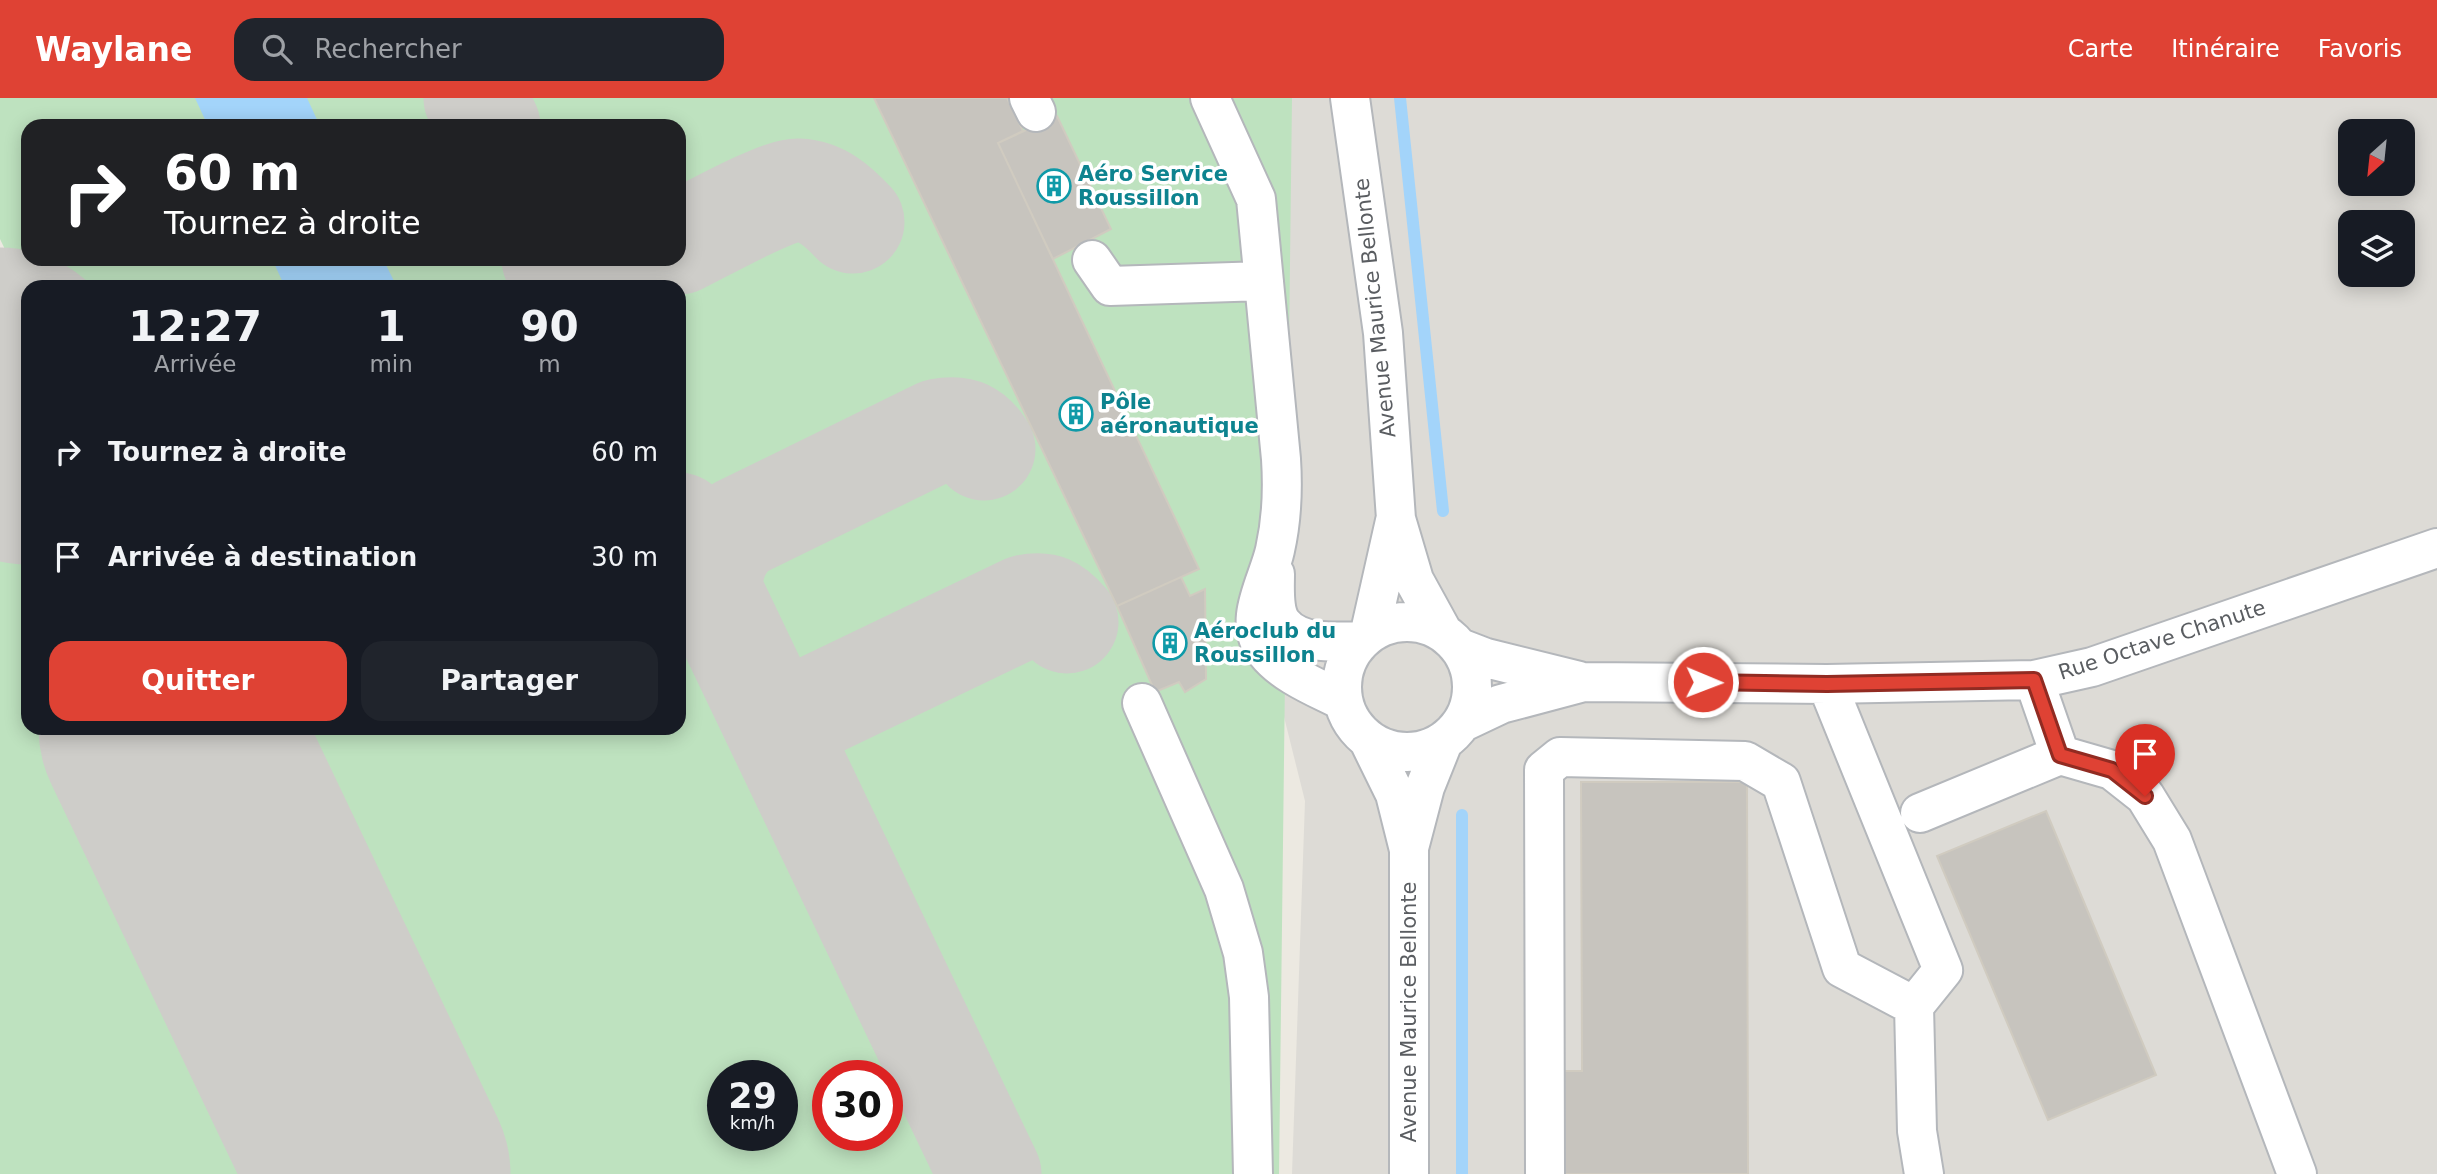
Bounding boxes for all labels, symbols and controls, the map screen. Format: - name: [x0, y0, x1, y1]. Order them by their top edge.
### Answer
- search box: [234, 18, 724, 81]
- text: Waylane: [35, 30, 192, 69]
- icon: search: [258, 30, 296, 68]
- text: Rechercher: [314, 34, 462, 64]
- text: Carte: [2068, 35, 2133, 63]
- text: Itinéraire: [2171, 35, 2280, 63]
- text: Favoris: [2318, 35, 2402, 63]
- north arrow: [2338, 119, 2415, 196]
- map controls: [2338, 119, 2415, 287]
- text: 60 m: [164, 145, 300, 202]
- icon: right: [49, 147, 140, 238]
- place label: Aéro Service Roussillon: [1078, 162, 1228, 210]
- building icon: Aéro Service Roussillon: [1035, 167, 1073, 205]
- street label: Avenue Maurice Bellonte: [1349, 177, 1401, 439]
- text: Tournez à droite: [164, 204, 421, 242]
- button: layers: [2338, 210, 2415, 287]
- text: 12:27: [128, 302, 262, 351]
- text: 1: [376, 302, 406, 351]
- text: 90: [520, 302, 579, 351]
- text: Arrivée: [154, 351, 236, 377]
- text: min: [369, 351, 413, 377]
- text: m: [538, 351, 561, 377]
- place label: Pôle aéronautique: [1100, 390, 1259, 438]
- building icon: Pôle aéronautique: [1057, 395, 1095, 433]
- icon: right: [49, 433, 87, 471]
- text: Tournez à droite: [108, 437, 347, 467]
- text: 60 m: [591, 437, 658, 467]
- icon: arrive: [49, 538, 87, 576]
- text: Arrivée à destination: [108, 542, 417, 572]
- text: 30 m: [591, 542, 658, 572]
- street label: Rue Octave Chanute: [2055, 595, 2269, 685]
- place label: Aéroclub du Roussillon: [1194, 619, 1336, 667]
- building icon: Aéroclub du Roussillon: [1151, 624, 1189, 662]
- button: Quitter: [49, 641, 347, 721]
- button: Partager: [361, 641, 658, 721]
- position arrow: [1666, 645, 1740, 719]
- pin: [2115, 724, 2175, 796]
- icon: arrive: [2126, 735, 2164, 773]
- street label: Avenue Maurice Bellonte: [1397, 882, 1421, 1142]
- speed limit sign: 30: [812, 1060, 903, 1151]
- text: 29: [728, 1076, 777, 1116]
- text: km/h: [730, 1112, 775, 1133]

